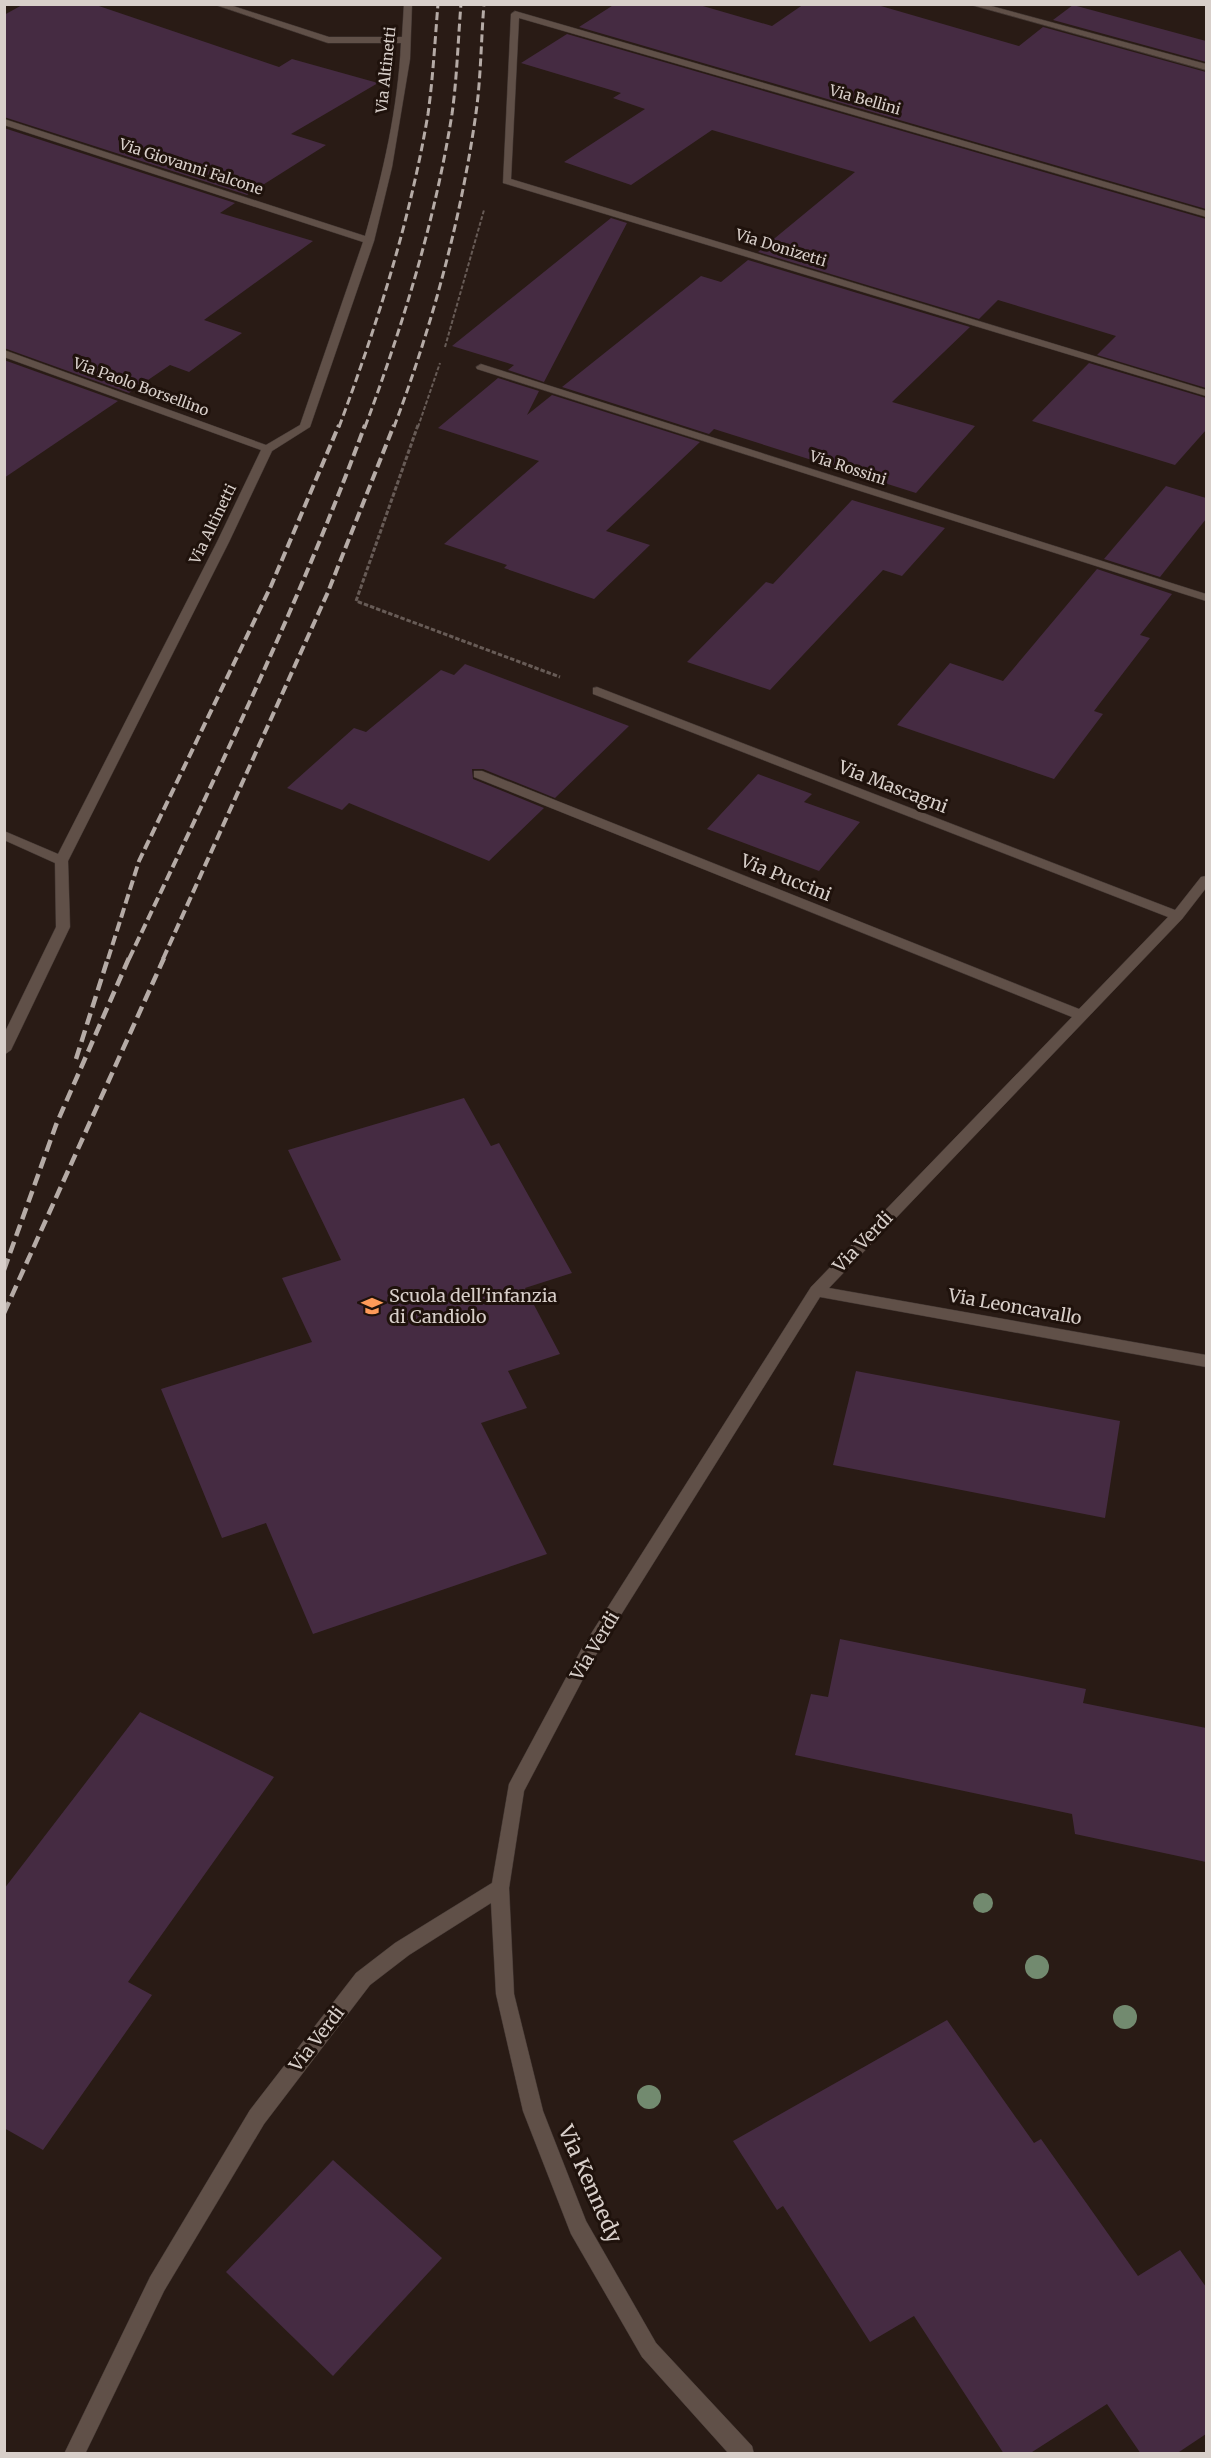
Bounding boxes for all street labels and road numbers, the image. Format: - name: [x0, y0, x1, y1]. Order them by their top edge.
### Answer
- street label: Via Altinetti: [371, 26, 400, 115]
- street label: Via Bellini: [826, 80, 903, 119]
- street label: Via Giovanni Falcone: [116, 134, 266, 199]
- street label: Via Donizetti: [732, 224, 829, 270]
- street label: Via Paolo Borsellino: [70, 353, 212, 420]
- street label: Via Rossini: [806, 446, 889, 489]
- street label: Via Altinetti: [185, 480, 240, 568]
- street label: Via Mascagni: [834, 755, 951, 818]
- street label: Via Puccini: [736, 849, 835, 906]
- street label: Via Verdi: [827, 1206, 898, 1278]
- street label: Via Leoncavallo: [946, 1283, 1084, 1330]
- street label: Via Verdi: [565, 1607, 624, 1685]
- street label: Via Verdi: [283, 2001, 349, 2077]
- street label: Via Kennedy: [552, 2120, 629, 2248]

